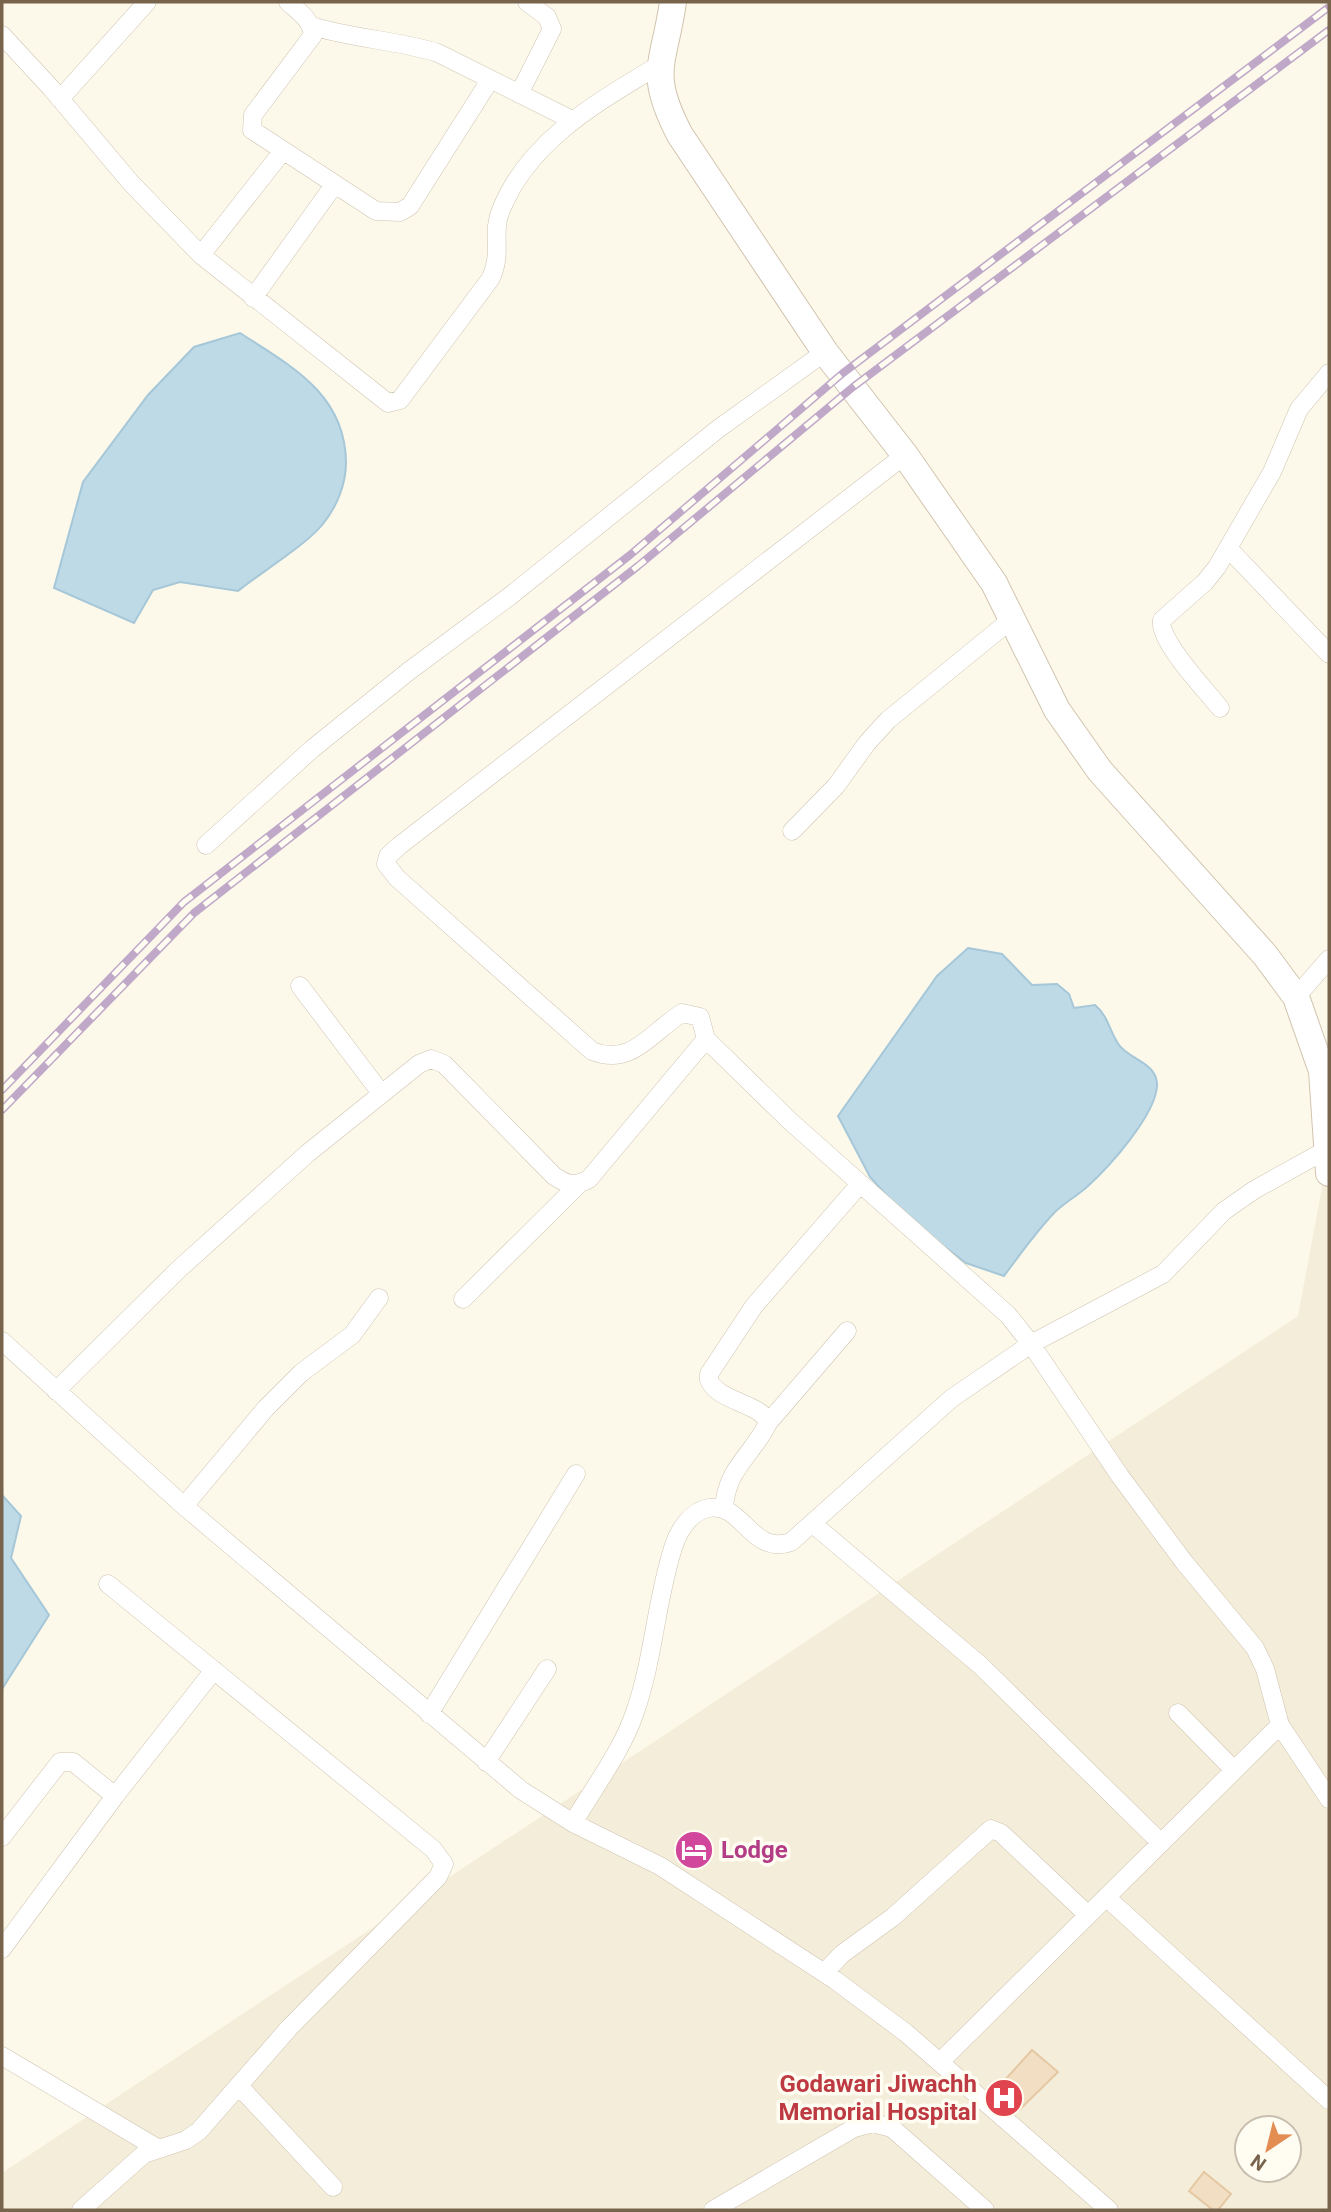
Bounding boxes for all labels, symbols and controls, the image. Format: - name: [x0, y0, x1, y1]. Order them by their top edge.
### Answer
- hotel icon: Lodge: [673, 1829, 715, 1871]
- place label: Lodge: [721, 1836, 788, 1864]
- place label: Godawari Jiwachh Memorial Hospital: [778, 2070, 977, 2126]
- hospital icon: Godawari Jiwachh Memorial Hospital: [983, 2077, 1025, 2119]
- north arrow: [1233, 2114, 1303, 2184]
- text: N: [1246, 2149, 1271, 2176]

